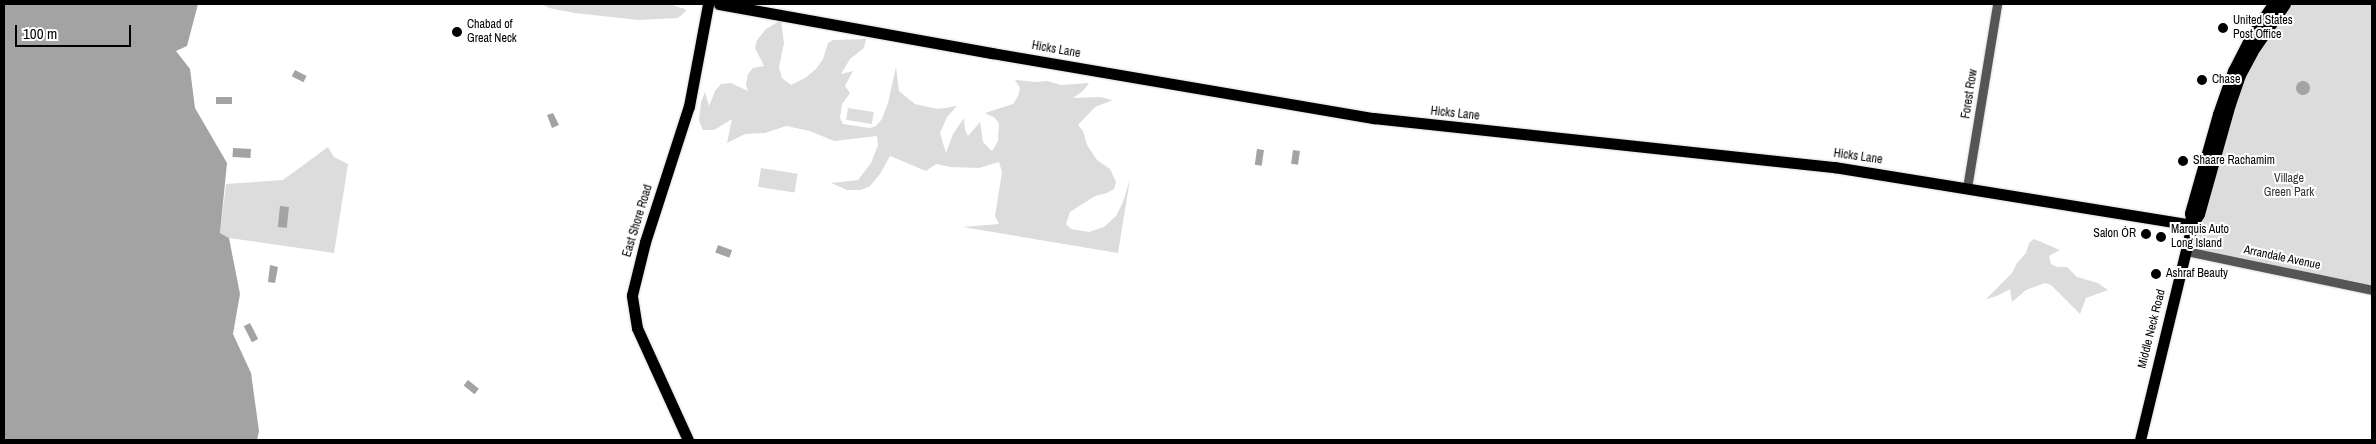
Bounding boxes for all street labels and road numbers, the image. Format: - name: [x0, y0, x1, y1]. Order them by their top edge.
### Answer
- street label: Hicks Lane: [1031, 39, 1081, 61]
- street label: Forest Row: [1959, 68, 1981, 120]
- street label: Hicks Lane: [1430, 104, 1480, 124]
- street label: Hicks Lane: [1833, 146, 1883, 168]
- street label: East Shore Road: [620, 183, 656, 259]
- street label: Arrandale Avenue: [2242, 243, 2322, 273]
- street label: Middle Neck Road: [2135, 288, 2169, 370]

